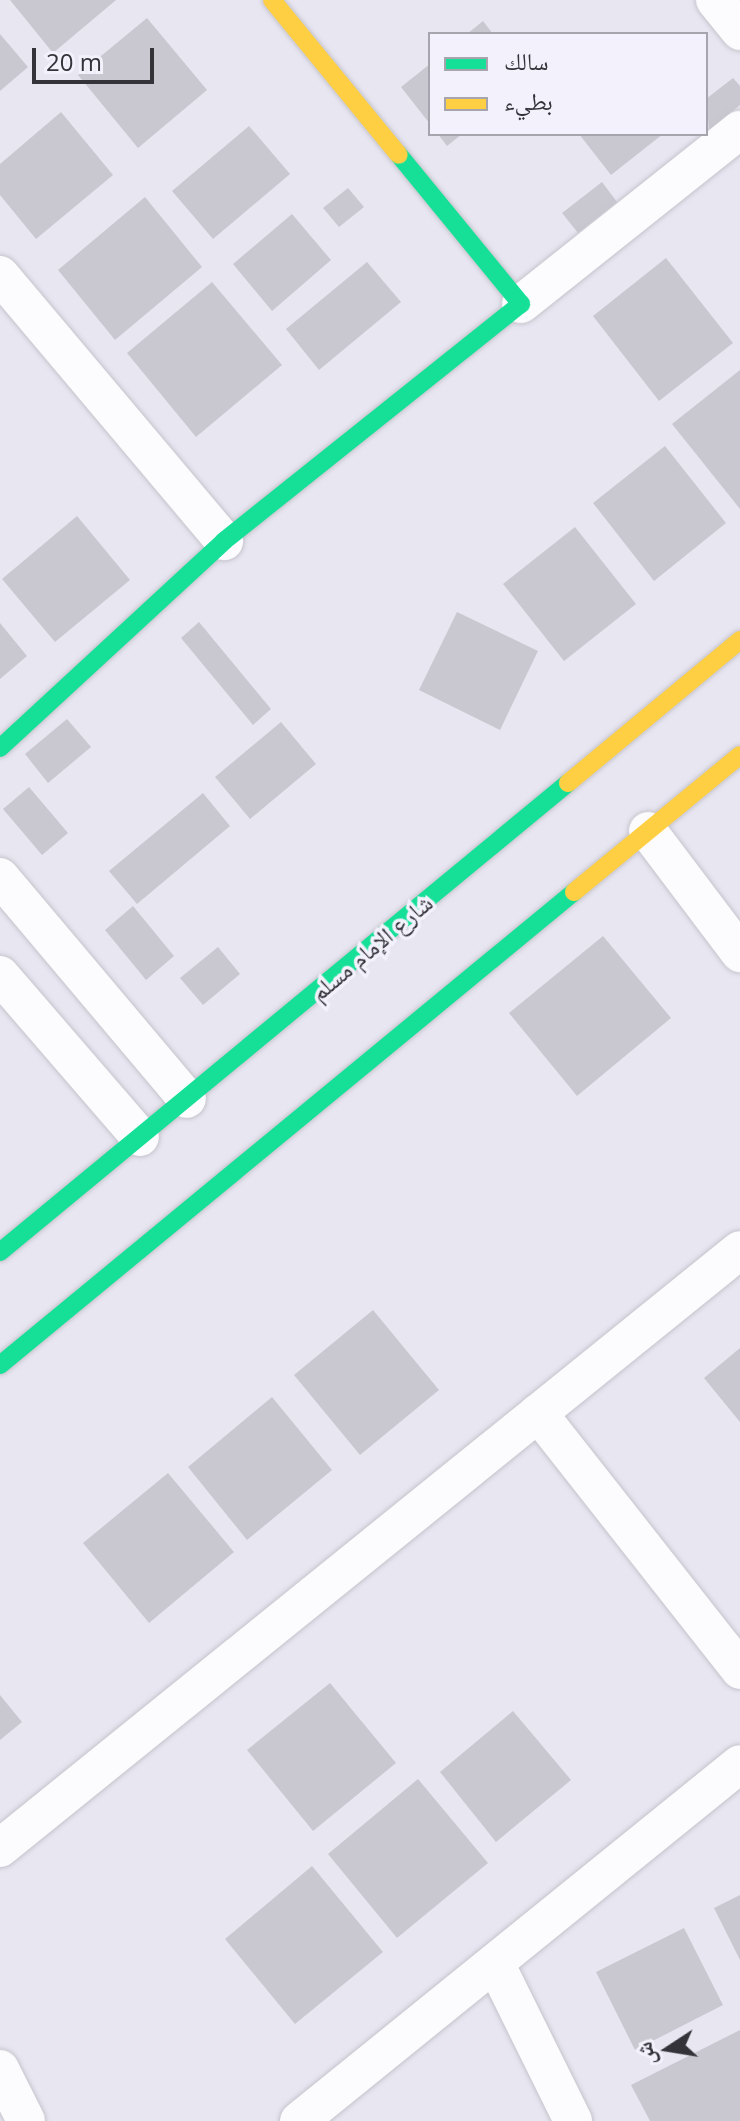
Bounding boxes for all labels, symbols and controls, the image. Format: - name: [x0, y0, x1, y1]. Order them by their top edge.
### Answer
- scale bar: [36, 32, 158, 82]
- legend: [428, 32, 708, 136]
- text: سالك: [504, 44, 549, 77]
- text: 20 m: [46, 45, 102, 78]
- text: بطيء: [504, 84, 553, 117]
- street label: شارع الإمام مسلم: [304, 888, 438, 1006]
- north arrow: [628, 2009, 708, 2089]
- text: ش: [627, 2039, 662, 2069]

